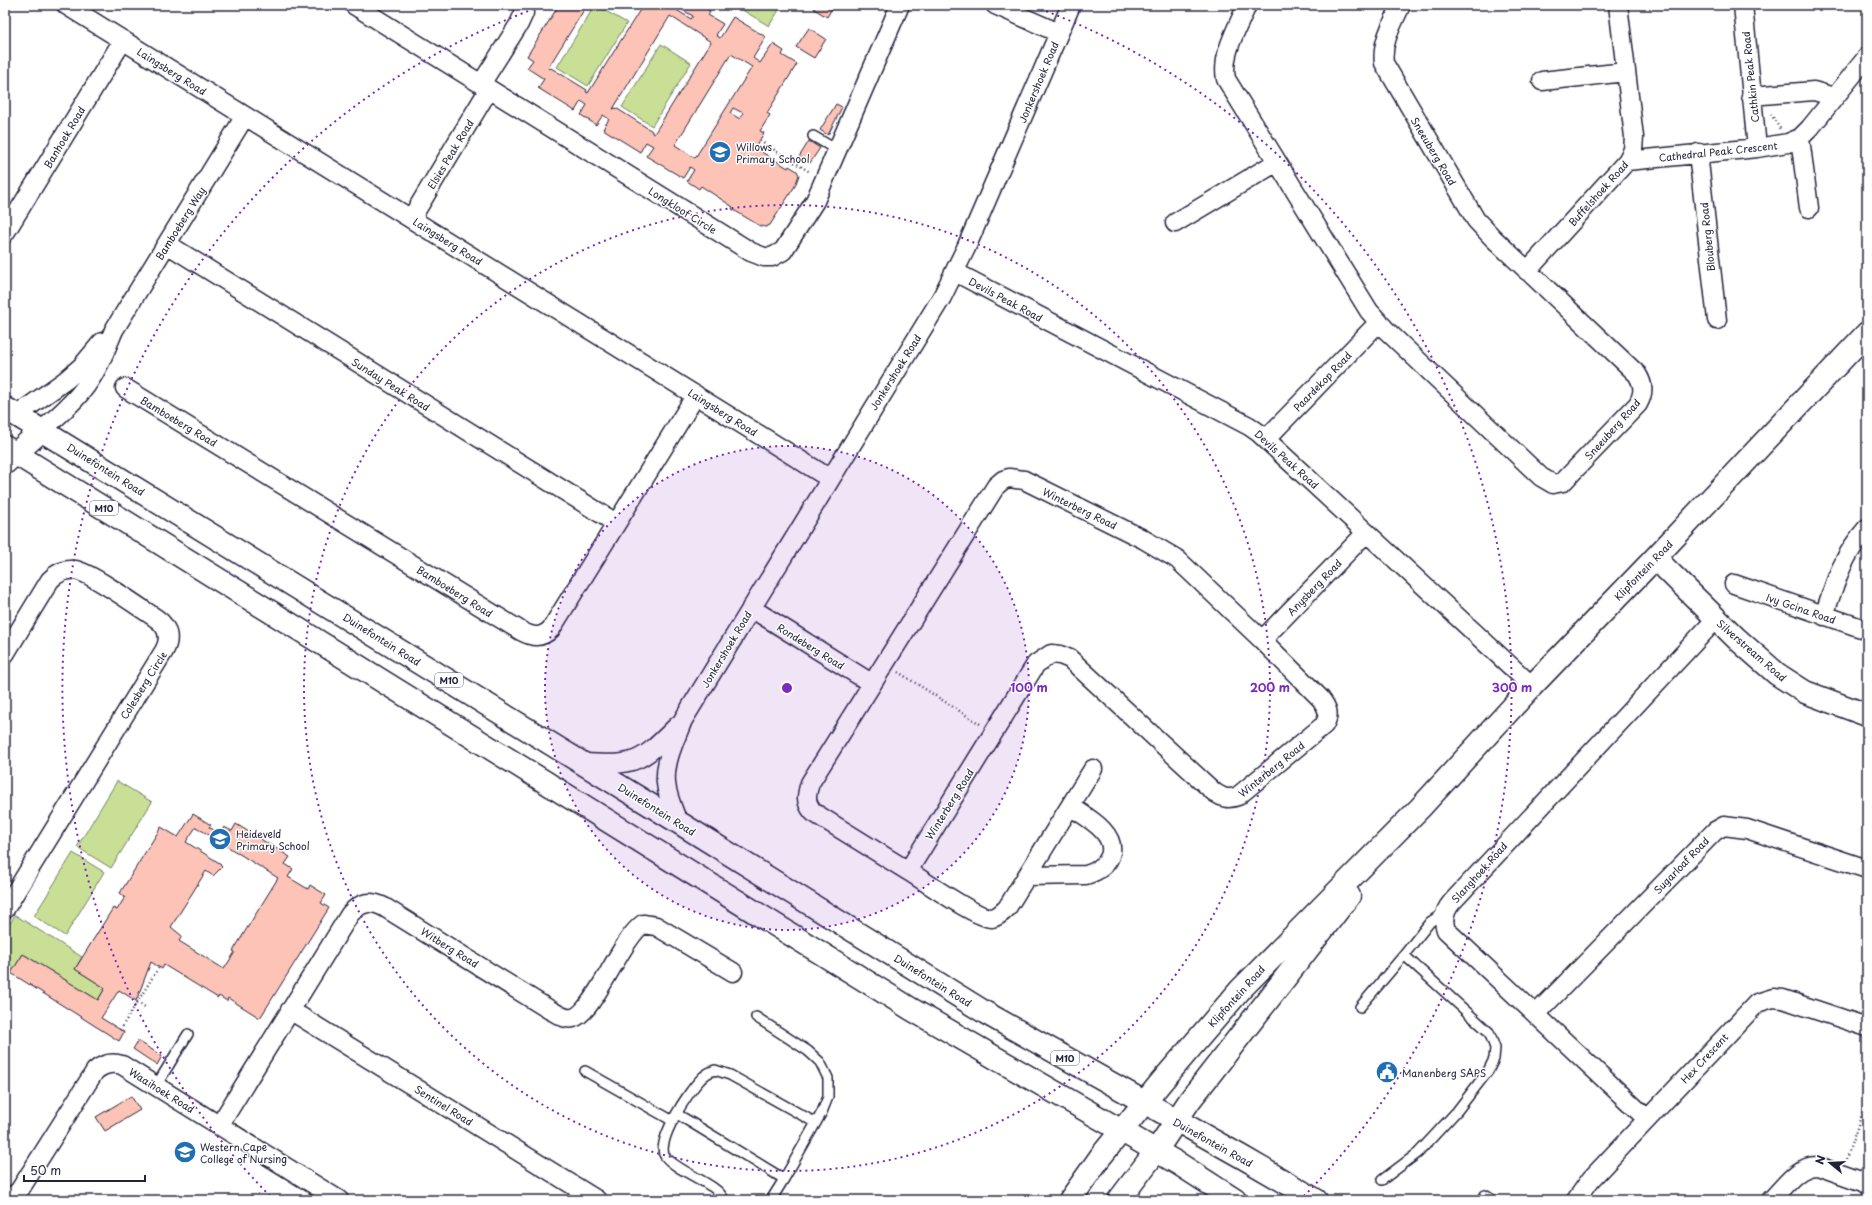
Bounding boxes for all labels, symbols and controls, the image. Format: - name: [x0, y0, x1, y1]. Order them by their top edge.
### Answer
- street label: Cathkin Peak Road: [1738, 30, 1762, 123]
- street label: Jonkershoek Road: [1014, 39, 1062, 125]
- street label: Laingsberg Road: [134, 44, 210, 98]
- street label: Banhoek Road: [40, 103, 88, 171]
- street label: Sneeuberg Road: [1408, 114, 1460, 188]
- street label: Elsies Peak Road: [423, 116, 477, 192]
- street label: Cathedral Peak Crescent: [1658, 137, 1778, 165]
- school or university icon: Willows Primary School: [707, 139, 733, 165]
- place label: Willows Primary School: [736, 139, 810, 166]
- street label: Buffelshoek Road: [1565, 157, 1631, 229]
- street label: Bamboeberg Way: [151, 183, 209, 263]
- street label: Longkloof Circle: [646, 183, 720, 237]
- street label: Blouberg Road: [1696, 202, 1718, 272]
- street label: Laingsberg Road: [410, 214, 486, 268]
- street label: Devils Peak Road: [966, 273, 1046, 325]
- street label: Jonkershoek Road: [866, 331, 925, 413]
- street label: Paardekop Road: [1290, 348, 1355, 414]
- street label: Sunday Peak Road: [349, 354, 433, 414]
- street label: Laingsberg Road: [685, 385, 761, 439]
- street label: Bamboeberg Road: [138, 392, 220, 450]
- street label: Sneeuberg Road: [1580, 395, 1644, 463]
- street label: Devils Peak Road: [1252, 426, 1322, 492]
- street label: Duinefontein Road: [64, 439, 148, 499]
- street label: Winterberg Road: [1040, 483, 1120, 533]
- road number: M10: [90, 501, 118, 515]
- street label: Klipfontein Road: [1610, 536, 1676, 604]
- street label: Anysberg Road: [1283, 555, 1346, 619]
- street label: Bamboeberg Road: [414, 562, 496, 620]
- street label: Ivy Gcina Road: [1764, 589, 1838, 627]
- street label: Jonkershoek Road: [697, 608, 755, 690]
- street label: Duinefontein Road: [340, 609, 424, 669]
- street label: Silverstream Road: [1714, 615, 1790, 685]
- street label: Rondeberg Road: [774, 619, 848, 673]
- street label: Colesberg Circle: [116, 648, 170, 722]
- road number: M10: [435, 673, 463, 687]
- text: 100 m: [1010, 678, 1048, 696]
- text: 200 m: [1250, 678, 1290, 696]
- text: 300 m: [1492, 678, 1532, 696]
- centre of rings: [780, 681, 794, 695]
- street label: Winterberg Road: [1235, 737, 1307, 800]
- street label: Winterberg Road: [921, 765, 977, 842]
- street label: Duinefontein Road: [615, 779, 699, 839]
- school or university icon: Heideveld Primary School: [207, 826, 233, 852]
- place label: Heideveld Primary School: [236, 826, 310, 853]
- street label: Sugarloaf Road: [1650, 833, 1712, 897]
- street label: Slanghoek Road: [1448, 838, 1510, 906]
- street label: Witberg Road: [418, 923, 482, 971]
- street label: Duinefontein Road: [891, 950, 975, 1010]
- street label: Klipfontein Road: [1204, 962, 1268, 1030]
- street label: Hex Crescent: [1677, 1030, 1731, 1086]
- road number: M10: [1051, 1051, 1079, 1065]
- public building icon: Manenberg SAPS: [1374, 1059, 1400, 1085]
- street label: Waaihoek Road: [126, 1064, 198, 1116]
- place label: Manenberg SAPS: [1402, 1065, 1486, 1080]
- street label: Sentinel Road: [412, 1081, 476, 1129]
- street label: Duinefontein Road: [1170, 1114, 1256, 1170]
- school or university icon: Western Cape College of Nursing: [172, 1139, 198, 1165]
- place label: Western Cape College of Nursing: [200, 1139, 287, 1166]
- north arrow: [1810, 1143, 1850, 1183]
- text: N: [1811, 1153, 1830, 1167]
- scale bar: [24, 1157, 145, 1183]
- text: 50 m: [30, 1161, 61, 1179]

